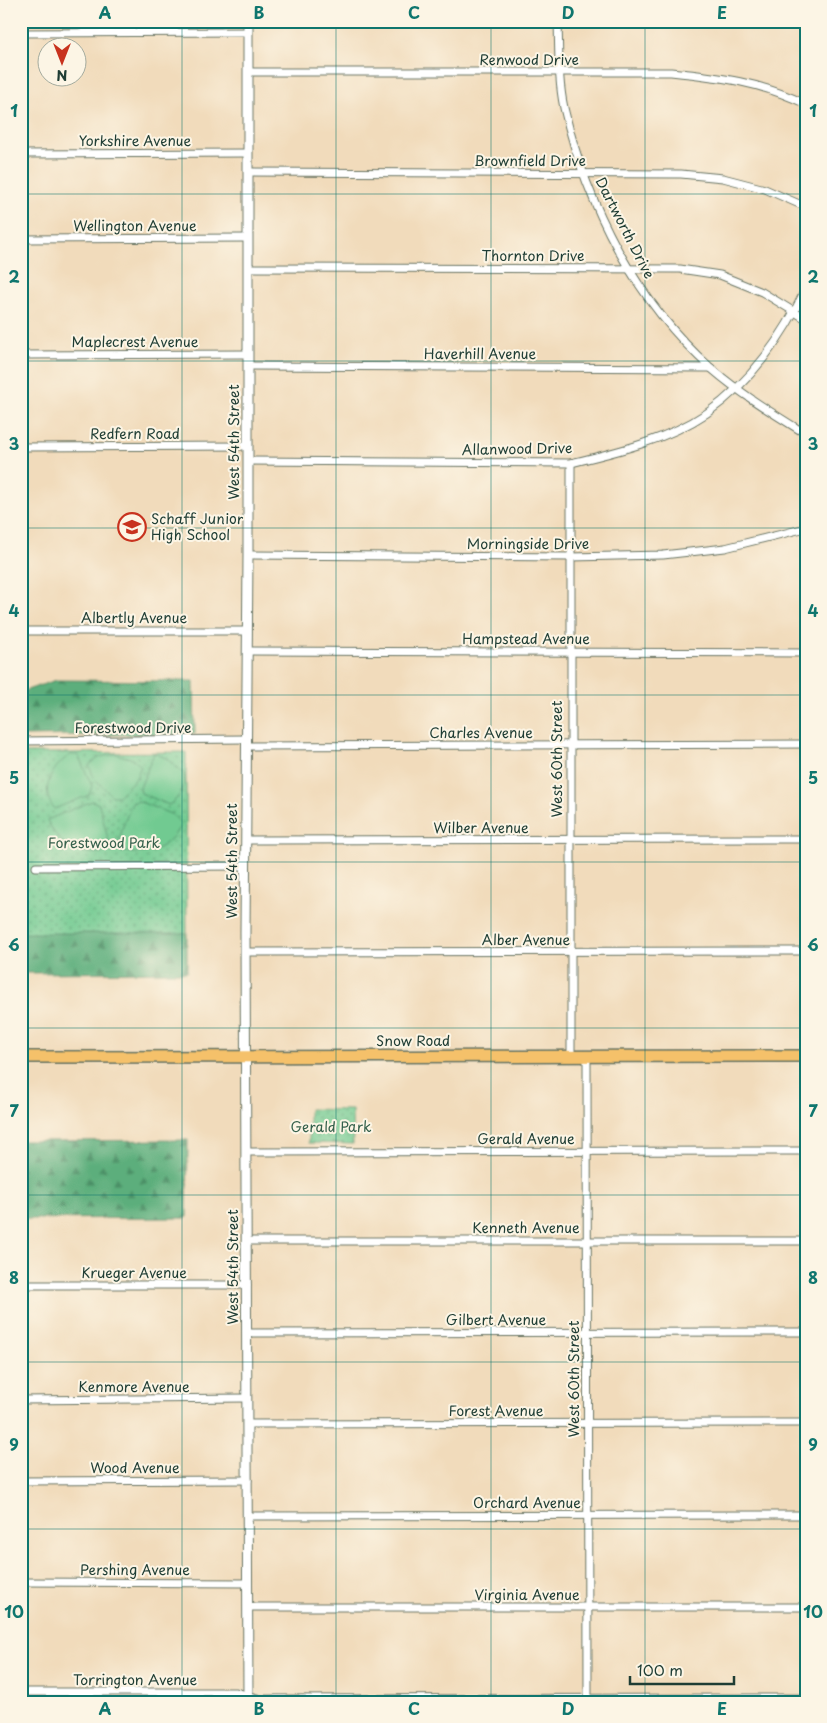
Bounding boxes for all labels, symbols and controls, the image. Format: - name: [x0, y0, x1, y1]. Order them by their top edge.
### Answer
- text: A: [99, 0, 112, 24]
- text: B: [254, 0, 265, 24]
- text: C: [408, 0, 420, 24]
- text: D: [562, 0, 574, 24]
- text: E: [717, 0, 727, 24]
- north arrow: [38, 38, 88, 88]
- street label: Renwood Drive: [479, 49, 579, 70]
- text: N: [56, 65, 68, 86]
- text: 1: [10, 98, 18, 122]
- text: 1: [809, 98, 817, 122]
- street label: Yorkshire Avenue: [79, 130, 192, 151]
- street label: Brownfield Drive: [474, 150, 586, 171]
- street label: Dartworth Drive: [591, 173, 660, 282]
- street label: Wellington Avenue: [73, 215, 197, 236]
- street label: Thornton Drive: [481, 245, 585, 266]
- text: 2: [8, 264, 20, 288]
- text: 2: [807, 264, 819, 288]
- street label: Maplecrest Avenue: [72, 331, 199, 352]
- street label: Haverhill Avenue: [424, 343, 537, 364]
- street label: West 54th Street: [223, 384, 244, 500]
- street label: Redfern Road: [90, 423, 180, 444]
- text: 3: [9, 431, 19, 455]
- text: 3: [808, 431, 818, 455]
- street label: Allanwood Drive: [462, 437, 572, 460]
- place label: Schaff Junior High School: [151, 508, 244, 545]
- school or university icon: Schaff Junior High School: [117, 512, 147, 542]
- street label: Morningside Drive: [467, 533, 589, 554]
- text: 4: [9, 598, 20, 622]
- text: 4: [808, 598, 819, 622]
- street label: Albertly Avenue: [81, 607, 187, 628]
- street label: Hampstead Avenue: [462, 628, 590, 649]
- street label: West 60th Street: [546, 700, 567, 817]
- street label: Forestwood Drive: [75, 717, 191, 738]
- street label: Charles Avenue: [429, 722, 533, 743]
- text: 5: [9, 765, 19, 789]
- text: 5: [808, 765, 818, 789]
- street label: West 54th Street: [221, 803, 242, 919]
- street label: Wilber Avenue: [433, 817, 529, 838]
- park label: Forestwood Park: [48, 832, 161, 853]
- street label: Alber Avenue: [482, 929, 571, 950]
- text: 6: [8, 932, 20, 956]
- text: 6: [807, 932, 819, 956]
- street label: Snow Road: [376, 1030, 450, 1051]
- text: 7: [9, 1098, 19, 1122]
- text: 7: [808, 1098, 818, 1122]
- park label: Gerald Park: [291, 1116, 372, 1137]
- street label: Gerald Avenue: [477, 1128, 575, 1149]
- street label: West 54th Street: [222, 1209, 243, 1325]
- street label: Kenneth Avenue: [472, 1217, 580, 1238]
- street label: Krueger Avenue: [81, 1262, 187, 1283]
- text: 8: [9, 1265, 19, 1289]
- text: 8: [808, 1265, 818, 1289]
- street label: Gilbert Avenue: [446, 1309, 547, 1330]
- street label: West 60th Street: [563, 1320, 584, 1437]
- street label: Kenmore Avenue: [78, 1376, 190, 1397]
- street label: Forest Avenue: [449, 1400, 544, 1421]
- text: 9: [9, 1432, 19, 1456]
- text: 9: [808, 1432, 818, 1456]
- street label: Wood Avenue: [90, 1457, 180, 1478]
- street label: Orchard Avenue: [473, 1492, 581, 1513]
- street label: Pershing Avenue: [80, 1559, 190, 1580]
- street label: Virginia Avenue: [474, 1584, 580, 1605]
- text: 10: [4, 1599, 24, 1623]
- text: 10: [803, 1599, 823, 1623]
- scale bar: [630, 1653, 733, 1685]
- text: 100 m: [637, 1658, 683, 1681]
- street label: Torrington Avenue: [73, 1669, 197, 1690]
- text: A: [99, 1696, 112, 1720]
- text: B: [254, 1696, 265, 1720]
- text: C: [408, 1696, 420, 1720]
- text: D: [562, 1696, 574, 1720]
- text: E: [717, 1696, 727, 1720]

